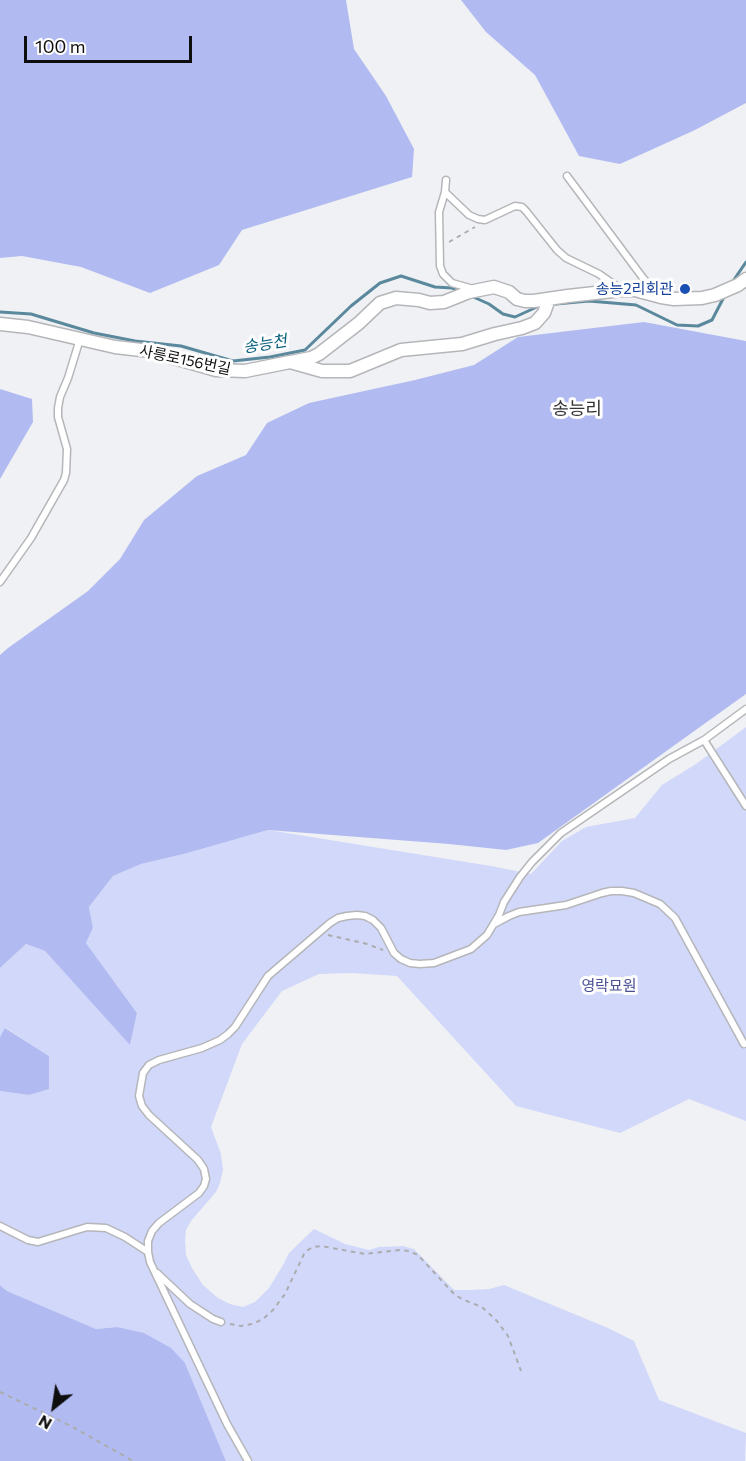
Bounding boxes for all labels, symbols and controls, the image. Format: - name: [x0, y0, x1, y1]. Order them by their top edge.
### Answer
- scale bar: [27, 24, 195, 62]
- text: 100 m: [35, 35, 85, 57]
- place label: 송능2리회관: [596, 280, 673, 298]
- marker: 송능2리회관: [678, 282, 692, 296]
- water label: 송능천: [242, 331, 288, 357]
- street label: 사릉로156번길: [138, 342, 232, 378]
- district label: 송능리: [552, 398, 602, 420]
- park label: 영락묘원: [581, 977, 637, 995]
- north arrow: [24, 1377, 84, 1437]
- text: N: [35, 1412, 55, 1434]

